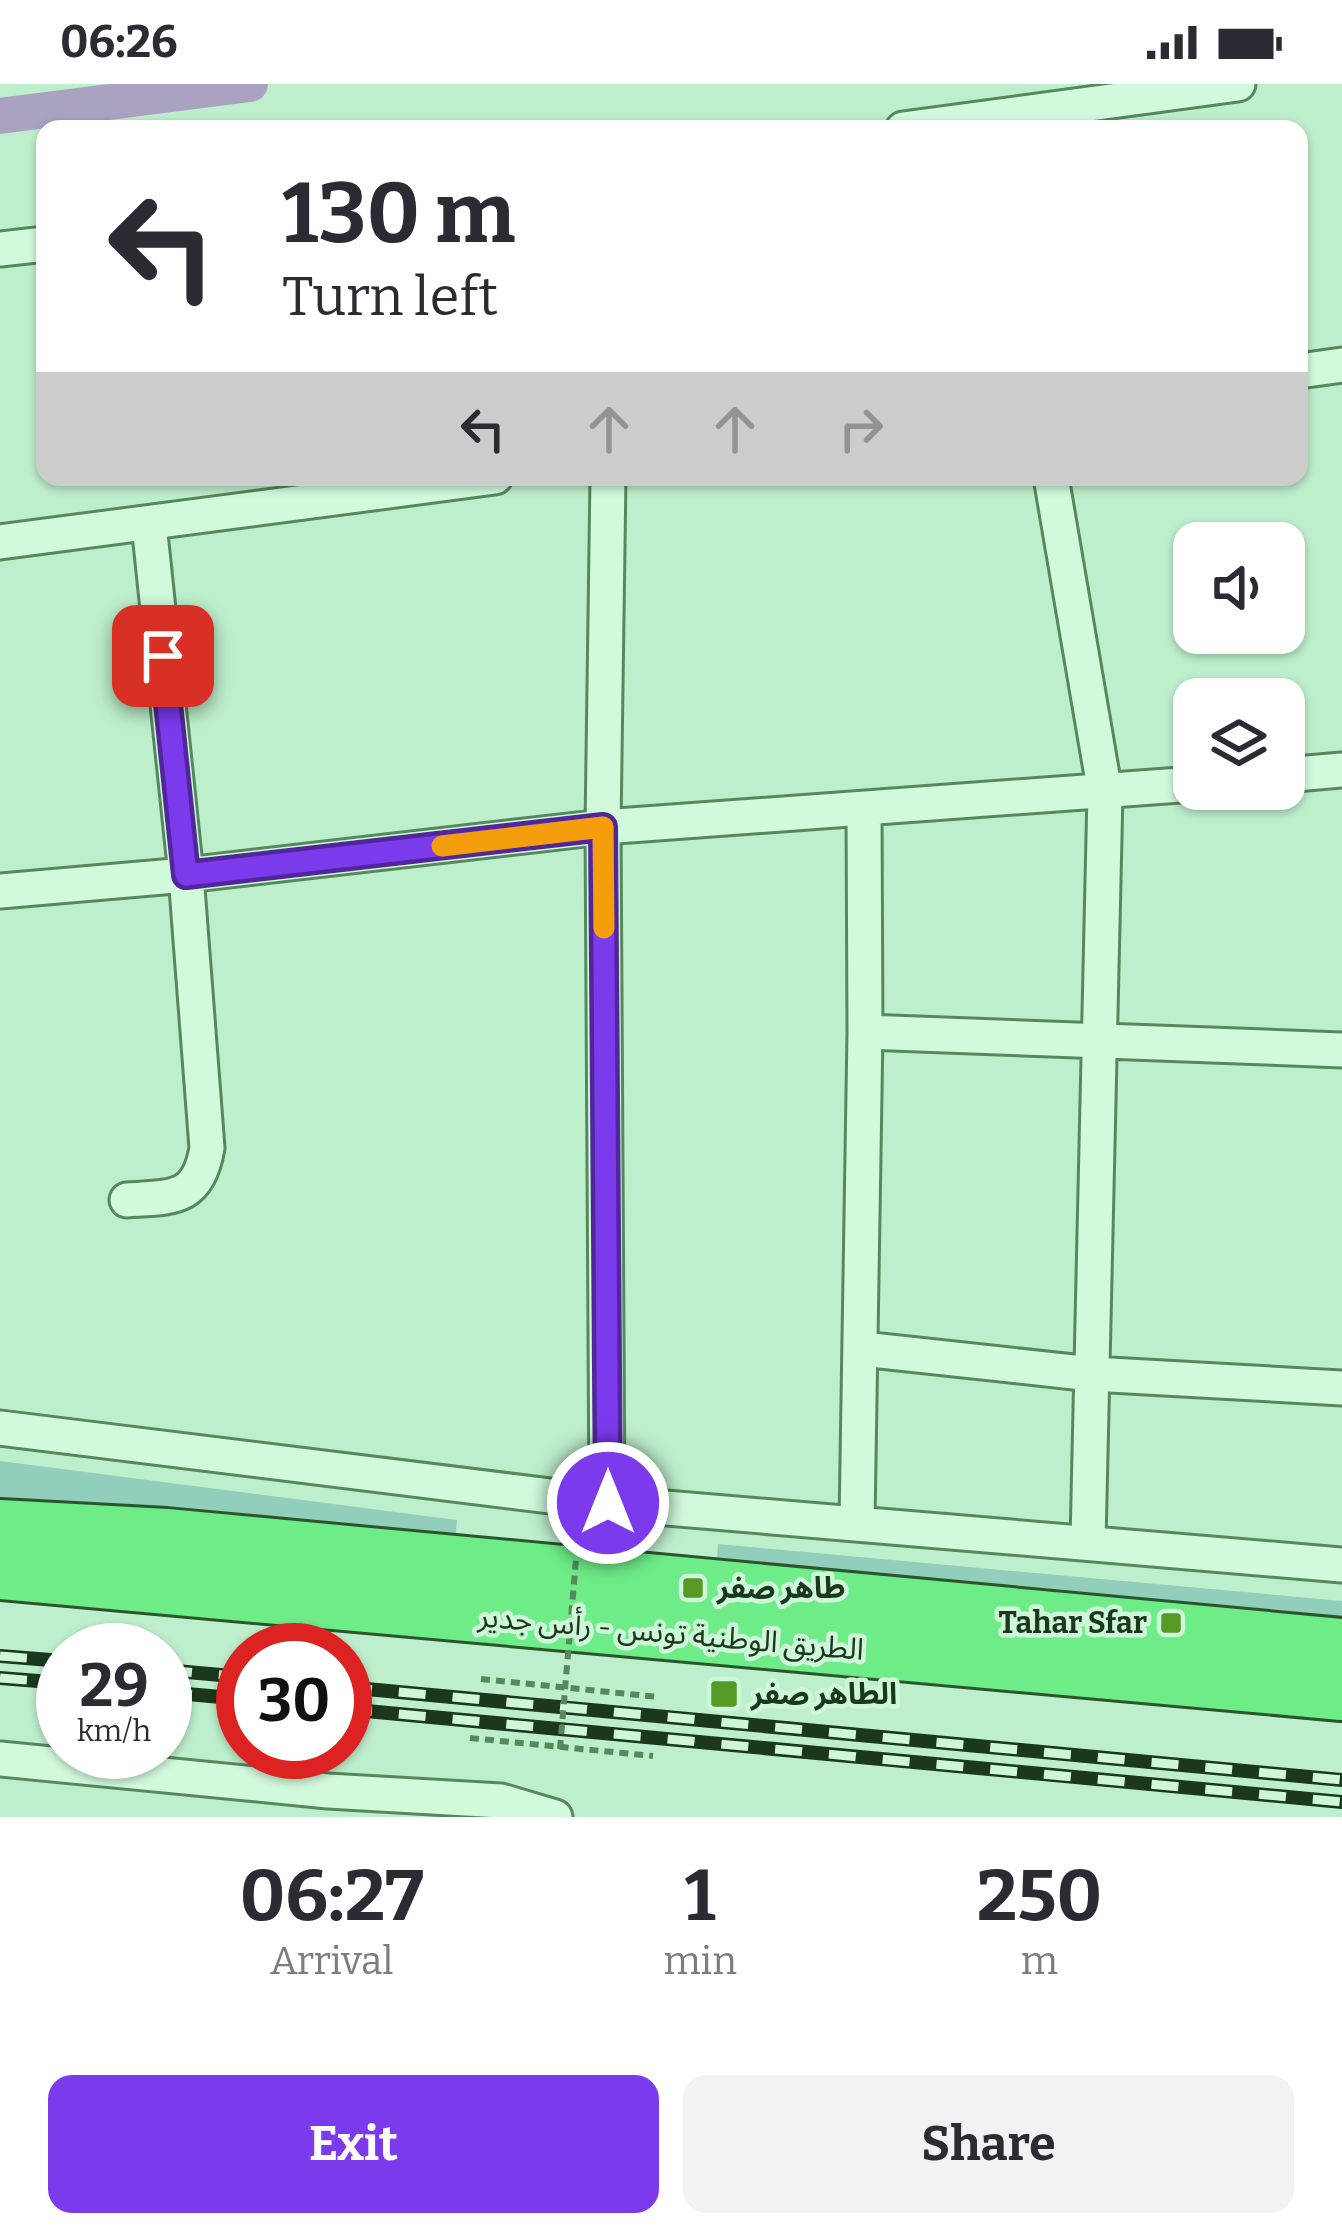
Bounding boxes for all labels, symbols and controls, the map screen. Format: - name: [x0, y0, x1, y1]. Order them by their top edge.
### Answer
- text: 06:26: [60, 15, 178, 69]
- text: 130 m: [282, 163, 515, 264]
- icon: left: [84, 168, 240, 324]
- text: Turn left: [282, 265, 498, 329]
- icon: left: [450, 396, 516, 462]
- icon: ahead: [576, 396, 642, 462]
- icon: ahead: [702, 396, 768, 462]
- icon: right: [828, 396, 894, 462]
- map controls: [1173, 522, 1305, 810]
- button: sound: [1173, 522, 1305, 654]
- pin: [112, 605, 214, 707]
- icon: arrive: [130, 623, 196, 689]
- button: layers: [1173, 678, 1305, 810]
- position arrow: [545, 1440, 671, 1566]
- place label: طاهر صفر: [715, 1570, 845, 1606]
- marker: طاهر صفر: [680, 1575, 706, 1601]
- street label: الطريق الوطنية تونس - رأس جدير: [476, 1597, 865, 1668]
- place label: Tahar Sfar: [998, 1605, 1147, 1641]
- marker: Tahar Sfar: [1158, 1610, 1184, 1636]
- speed limit sign: 30: [216, 1623, 372, 1779]
- text: 29: [79, 1650, 149, 1722]
- place label: الطاهر صفر: [749, 1676, 897, 1712]
- marker: الطاهر صفر: [708, 1678, 740, 1710]
- text: km/h: [77, 1713, 151, 1749]
- text: 06:27: [240, 1853, 424, 1939]
- text: 1: [685, 1853, 716, 1939]
- text: 250: [977, 1853, 1102, 1939]
- text: Arrival: [270, 1938, 393, 1984]
- text: min: [663, 1938, 737, 1984]
- text: m: [1021, 1938, 1058, 1984]
- button: Exit: [48, 2075, 659, 2213]
- button: Share: [683, 2075, 1294, 2213]

